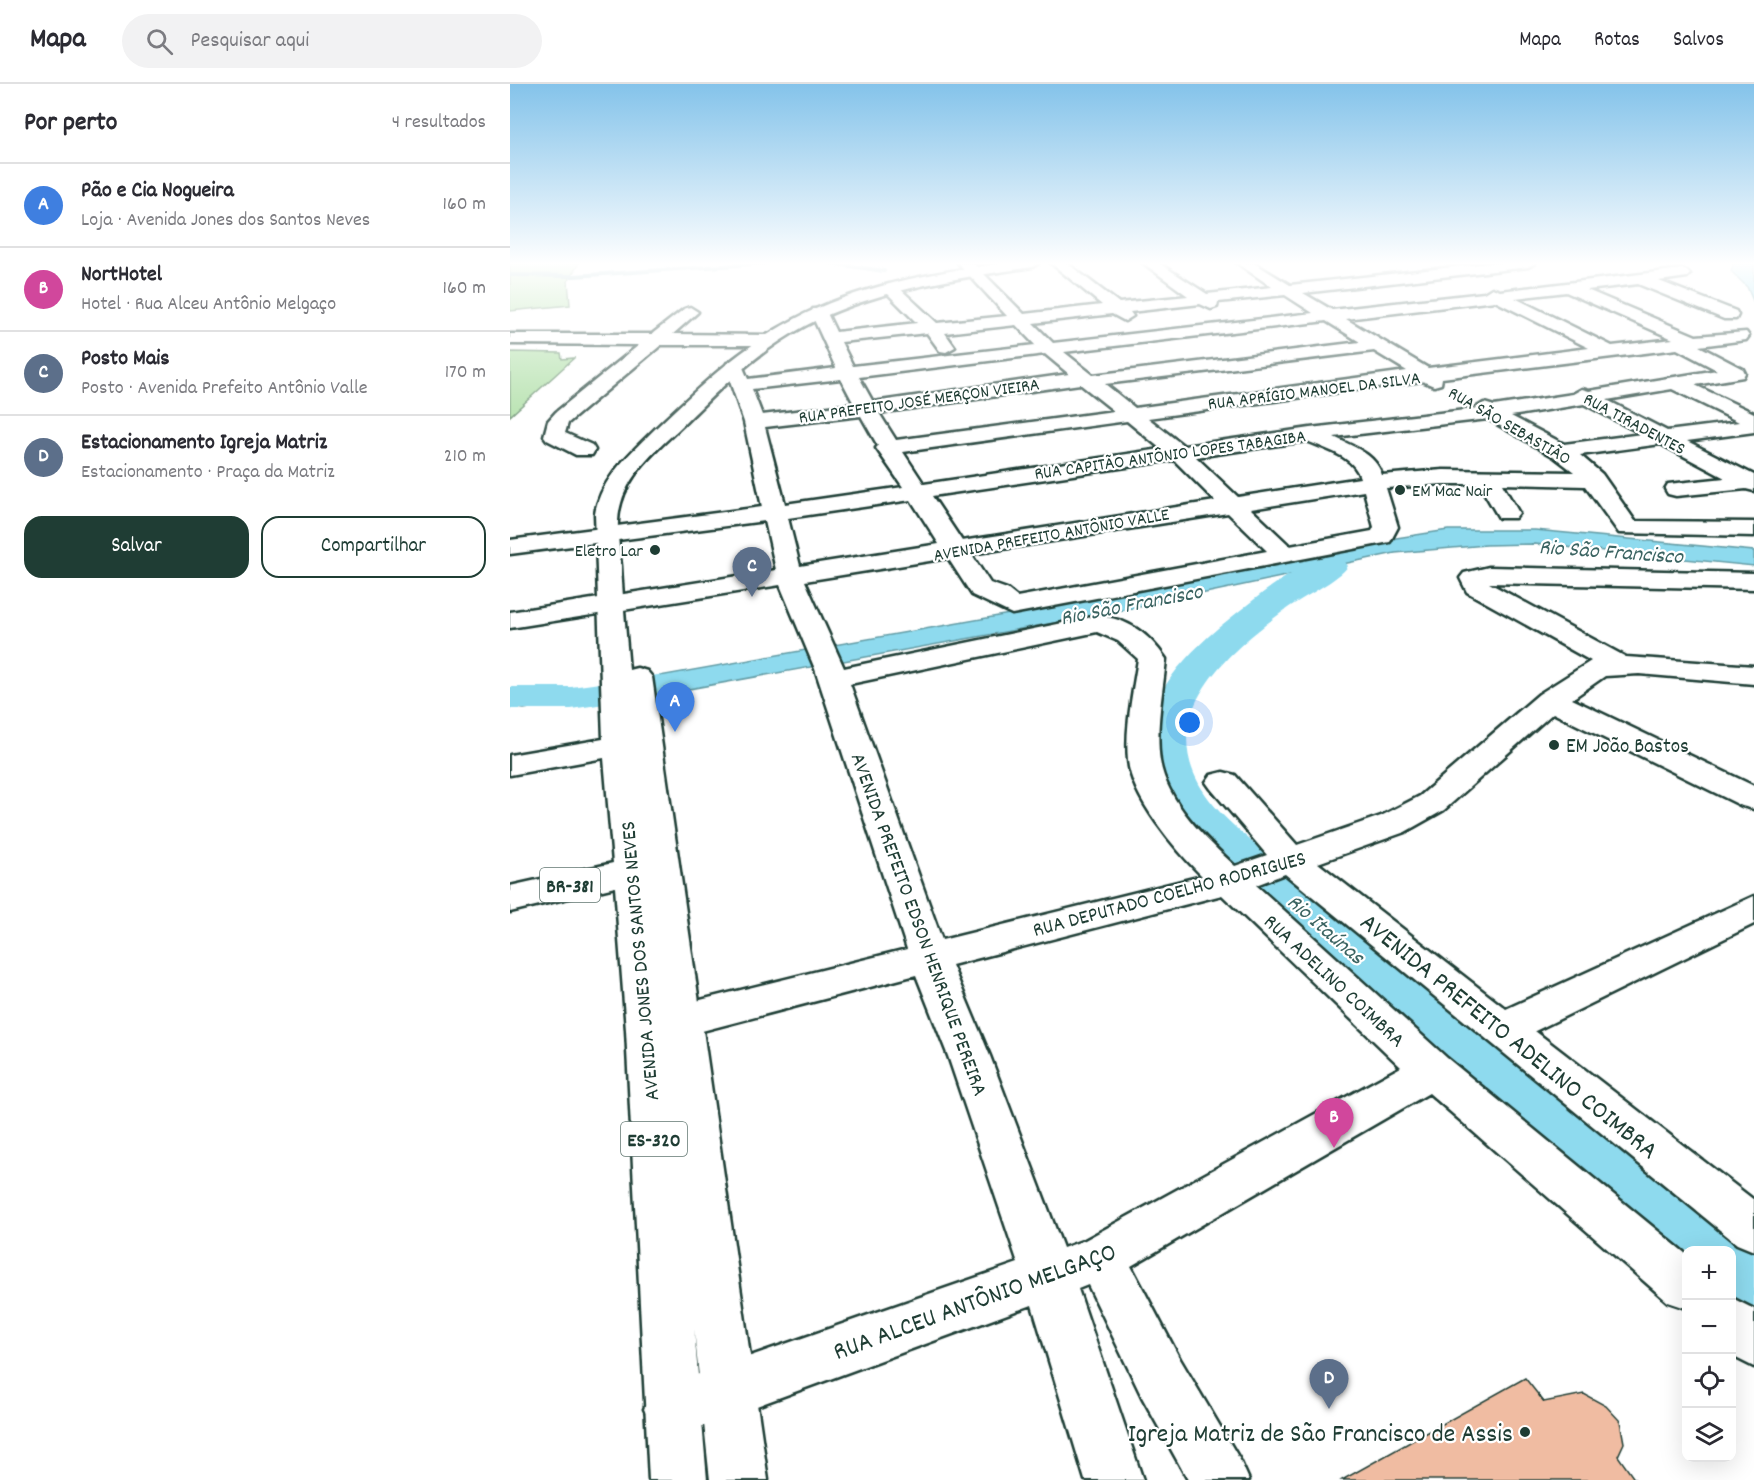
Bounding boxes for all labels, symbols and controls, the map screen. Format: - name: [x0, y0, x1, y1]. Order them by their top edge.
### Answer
- search box: [122, 14, 542, 68]
- text: Mapa: [30, 21, 86, 61]
- icon: search: [143, 25, 176, 58]
- text: Pesquisar aqui: [191, 26, 309, 57]
- text: Mapa: [1519, 26, 1561, 56]
- text: Rotas: [1594, 26, 1640, 56]
- text: Salvos: [1673, 26, 1724, 56]
- text: Por perto: [24, 105, 117, 142]
- text: 4 resultados: [392, 109, 486, 137]
- text: Pão e Cia Nogueira: [81, 176, 234, 207]
- text: A: [38, 191, 49, 219]
- text: 160 m: [443, 191, 486, 219]
- text: Loja · Avenida Jones dos Santos Neves: [81, 207, 370, 235]
- text: NortHotel: [81, 260, 162, 291]
- text: B: [39, 275, 48, 303]
- text: 160 m: [443, 275, 486, 303]
- text: Hotel · Rua Alceu Antônio Melgaço: [81, 291, 336, 319]
- text: Posto Mais: [81, 344, 169, 375]
- text: C: [39, 359, 48, 387]
- text: 170 m: [445, 359, 486, 387]
- street label: RUA APRÍGIO MANOEL DA SILVA: [1206, 367, 1422, 418]
- street label: RUA PREFEITO JOSÉ MERÇON VIEIRA: [797, 373, 1041, 432]
- text: Posto · Avenida Prefeito Antônio Valle: [81, 375, 368, 403]
- street label: RUA SÃO SEBASTIÃO: [1443, 382, 1575, 472]
- street label: RUA TIRADENTES: [1578, 388, 1689, 463]
- street label: RUA CAPITÃO ANTÔNIO LOPES TABAGIBA: [1033, 425, 1308, 488]
- text: Estacionamento Igreja Matriz: [81, 428, 327, 459]
- text: D: [38, 443, 49, 471]
- text: 210 m: [444, 443, 486, 471]
- text: Estacionamento · Praça da Matriz: [81, 459, 335, 487]
- place label: EM Mac Nair: [1412, 480, 1493, 505]
- marker: EM Mac Nair: [1393, 483, 1407, 497]
- street label: AVENIDA PREFEITO ANTÔNIO VALLE: [932, 503, 1171, 570]
- button: Salvar: [24, 516, 249, 578]
- button: Compartilhar: [261, 516, 486, 578]
- water label: Rio São Francisco: [1538, 533, 1685, 574]
- place label: Eletro Lar: [575, 540, 643, 565]
- marker: Eletro Lar: [648, 543, 662, 557]
- pin: C: [732, 548, 772, 597]
- water label: Rio São Francisco: [1058, 577, 1207, 635]
- pin: A: [656, 682, 694, 732]
- your location: [1175, 708, 1204, 737]
- place label: EM João Bastos: [1566, 733, 1689, 763]
- marker: EM João Bastos: [1547, 738, 1561, 752]
- street label: AVENIDA PREFEITO EDSON HENRIQUE PEREIRA: [841, 749, 993, 1101]
- street label: AVENIDA JONES DOS SANTOS NEVES: [615, 820, 669, 1102]
- street label: RUA DEPUTADO COELHO RODRIGUES: [1030, 845, 1310, 947]
- road number: BR-381: [540, 868, 600, 902]
- water label: Rio Itaúnas: [1279, 888, 1371, 974]
- street label: AVENIDA PREFEITO ADELINO COIMBRA: [1351, 906, 1665, 1170]
- street label: RUA ADELINO COIMBRA: [1256, 909, 1410, 1056]
- pin: B: [1314, 1098, 1354, 1148]
- road number: ES-320: [621, 1122, 687, 1156]
- street label: RUA ALCEU ANTÔNIO MELGAÇO: [829, 1235, 1122, 1372]
- map controls: [1682, 1246, 1736, 1462]
- button: +: [1682, 1246, 1736, 1300]
- button: −: [1682, 1300, 1736, 1354]
- button: locate: [1682, 1354, 1736, 1408]
- pin: D: [1310, 1360, 1348, 1409]
- button: layers: [1682, 1408, 1736, 1462]
- place label: Igreja Matriz de São Francisco de Assis: [1128, 1417, 1513, 1454]
- marker: Igreja Matriz de São Francisco de Assis: [1518, 1425, 1532, 1439]

